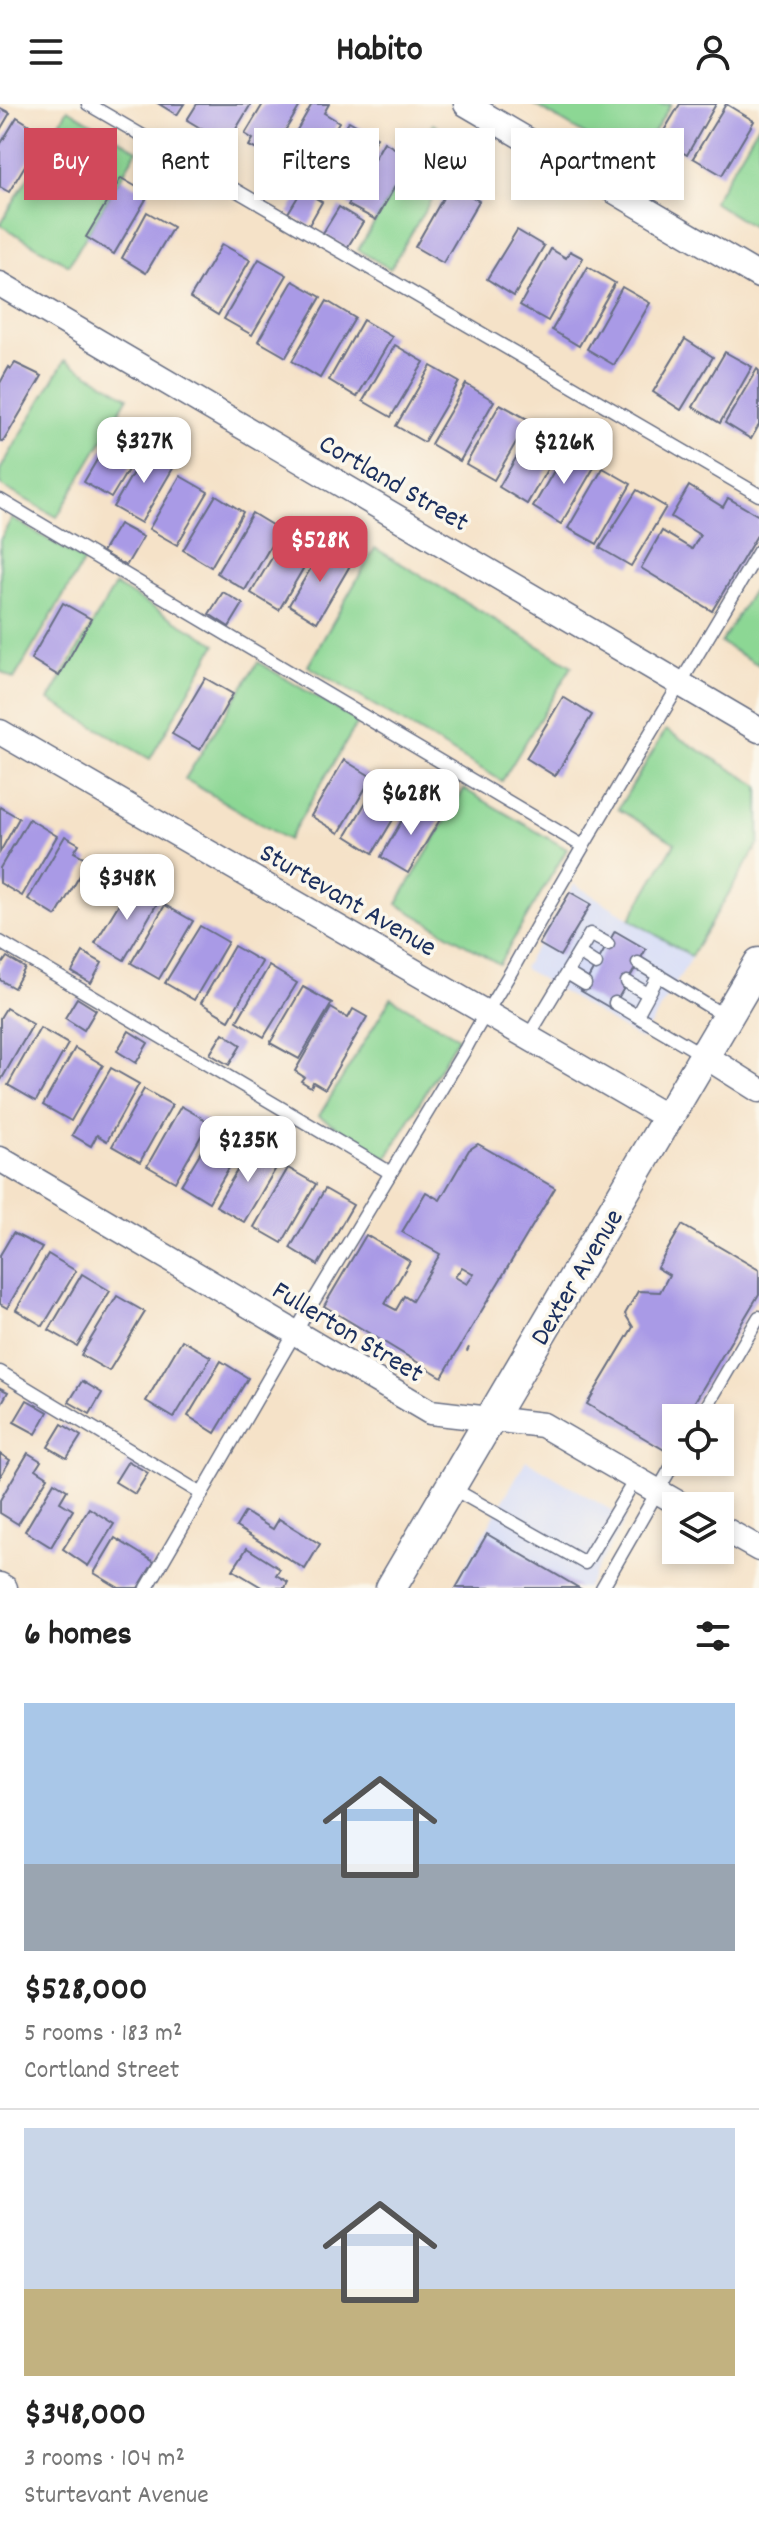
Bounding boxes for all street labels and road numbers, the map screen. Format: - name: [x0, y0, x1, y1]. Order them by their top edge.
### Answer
- street label: Cortland Street: [310, 426, 475, 544]
- street label: Sturtevant Avenue: [250, 835, 443, 969]
- street label: Dexter Avenue: [523, 1203, 636, 1355]
- street label: Fullerton Street: [263, 1273, 430, 1395]

